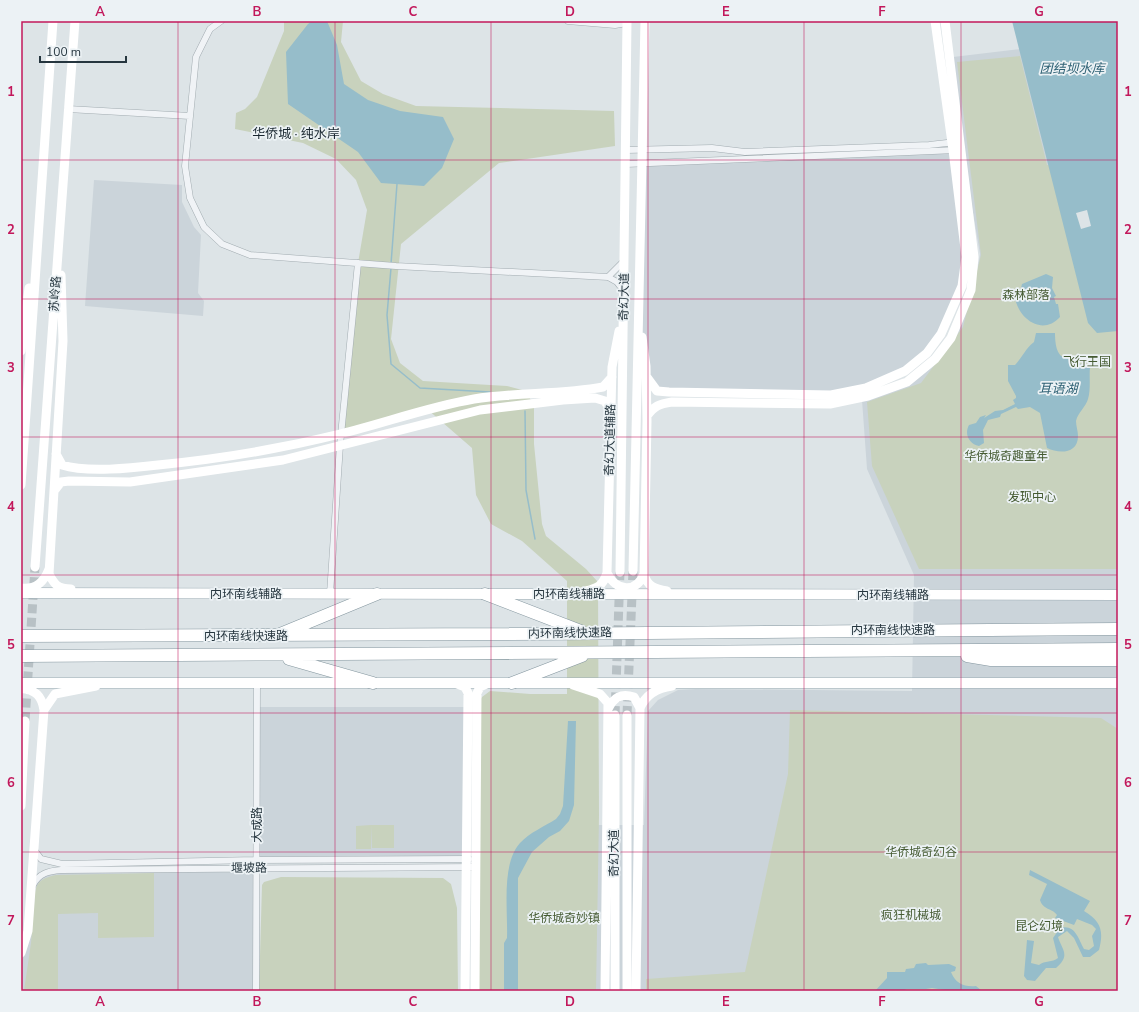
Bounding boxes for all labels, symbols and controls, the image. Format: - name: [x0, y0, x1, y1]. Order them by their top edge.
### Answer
- text: A: [95, 3, 105, 21]
- text: B: [253, 3, 262, 21]
- text: C: [409, 3, 418, 21]
- text: D: [565, 3, 575, 21]
- text: E: [722, 3, 730, 21]
- text: F: [878, 3, 886, 21]
- text: G: [1034, 3, 1044, 21]
- scale bar: [40, 38, 126, 64]
- text: 100 m: [46, 44, 81, 60]
- water label: 团结坝水库: [1039, 60, 1106, 78]
- text: 1: [7, 83, 15, 101]
- text: 1: [1124, 83, 1132, 101]
- district label: 华侨城 · 纯水岸: [252, 125, 340, 143]
- text: 2: [7, 221, 15, 239]
- text: 2: [1124, 221, 1132, 239]
- street label: 奇幻大道: [616, 273, 632, 321]
- street label: 苏岭路: [46, 275, 64, 313]
- park label: 森林部落: [1002, 287, 1050, 303]
- park label: 飞行王国: [1063, 354, 1111, 370]
- text: 3: [7, 359, 15, 377]
- text: 3: [1124, 359, 1132, 377]
- water label: 耳语湖: [1038, 380, 1079, 398]
- street label: 奇幻大道辅路: [601, 404, 619, 476]
- park label: 华侨城奇趣童年: [964, 448, 1048, 464]
- park label: 发现中心: [1008, 489, 1056, 505]
- text: 4: [7, 498, 15, 516]
- text: 4: [1124, 498, 1132, 516]
- street label: 内环南线辅路: [210, 586, 282, 602]
- street label: 内环南线辅路: [533, 586, 605, 602]
- street label: 内环南线辅路: [857, 587, 929, 603]
- street label: 内环南线快速路: [851, 622, 935, 638]
- street label: 内环南线快速路: [528, 624, 612, 642]
- street label: 内环南线快速路: [204, 628, 288, 644]
- text: 5: [7, 636, 15, 654]
- text: 5: [1124, 636, 1132, 654]
- text: 6: [7, 774, 15, 792]
- text: 6: [1124, 774, 1132, 792]
- street label: 大成路: [249, 807, 265, 843]
- street label: 奇幻大道: [606, 829, 622, 877]
- park label: 华侨城奇幻谷: [885, 844, 957, 860]
- street label: 堰坡路: [231, 860, 267, 876]
- park label: 疯狂机械城: [881, 907, 941, 923]
- park label: 华侨城奇妙镇: [528, 910, 600, 926]
- text: 7: [7, 912, 15, 930]
- text: 7: [1124, 912, 1132, 930]
- park label: 昆仑幻境: [1015, 918, 1063, 934]
- text: A: [95, 993, 105, 1011]
- text: B: [253, 993, 262, 1011]
- text: C: [409, 993, 418, 1011]
- text: D: [565, 993, 575, 1011]
- text: E: [722, 993, 730, 1011]
- text: F: [878, 993, 886, 1011]
- text: G: [1034, 993, 1044, 1011]

